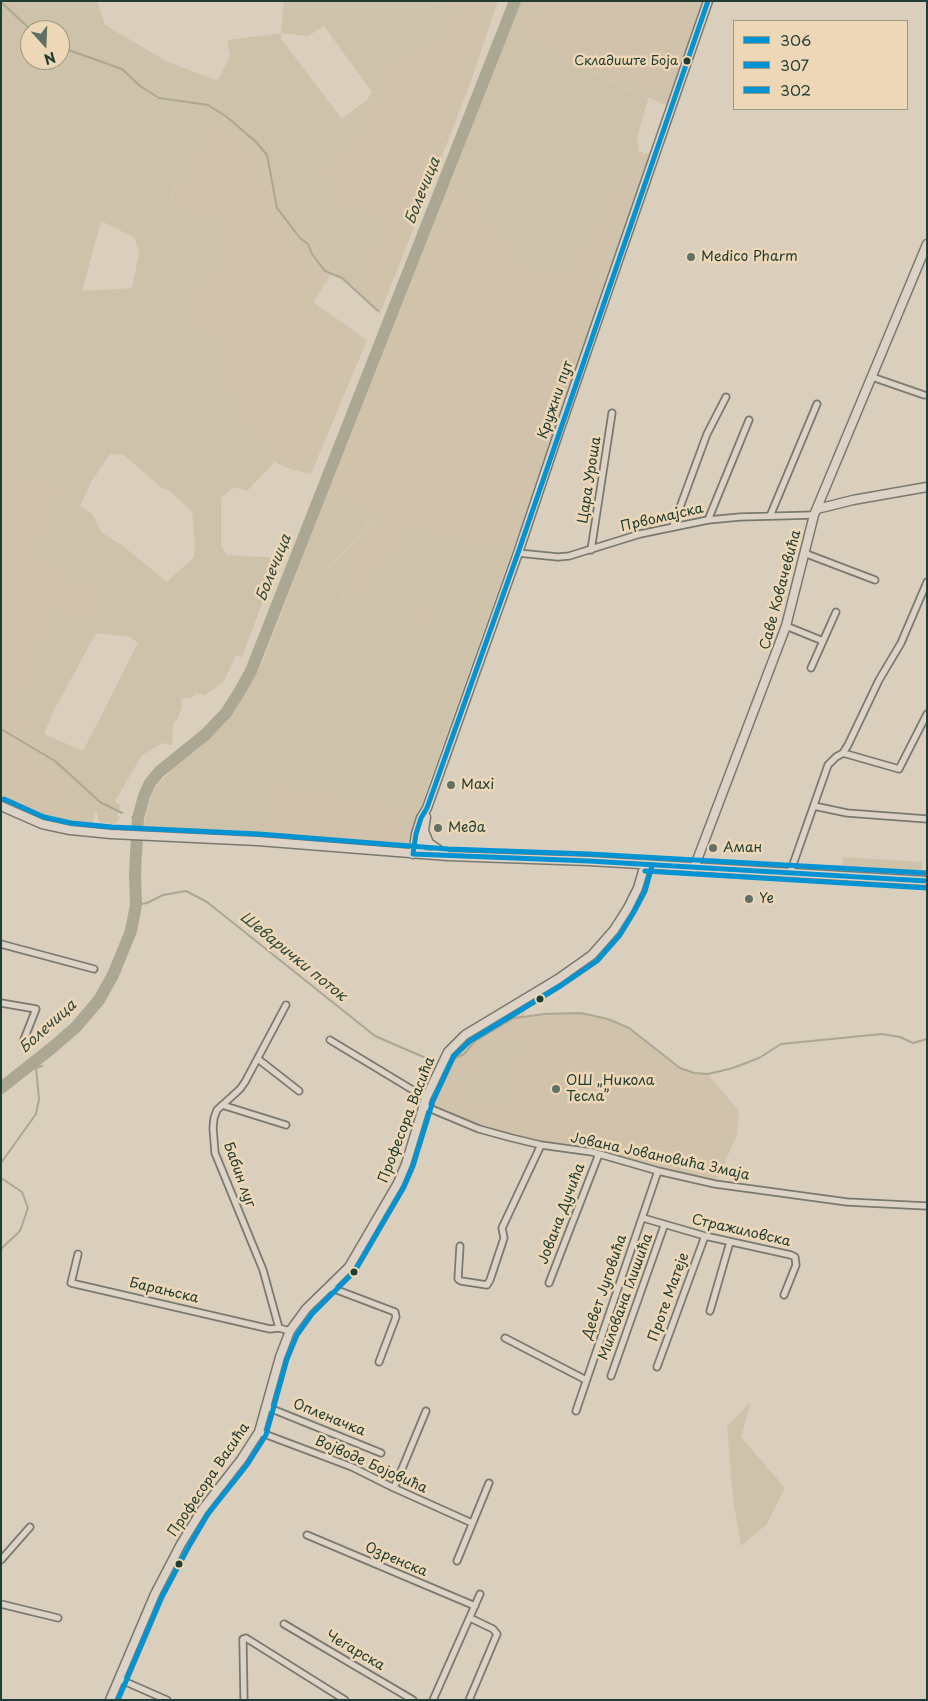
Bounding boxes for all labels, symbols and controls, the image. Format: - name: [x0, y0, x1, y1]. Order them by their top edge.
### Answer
- north arrow: [20, 20, 70, 70]
- legend: [733, 20, 908, 110]
- text: 306: [780, 28, 811, 51]
- text: N: [41, 47, 59, 70]
- place label: Складиште Боја: [574, 53, 678, 69]
- text: 307: [780, 53, 809, 76]
- marker: Складиште Боја: [682, 56, 692, 66]
- text: 302: [780, 78, 811, 101]
- water label: Болечица: [401, 155, 445, 227]
- place label: Medico Pharm: [701, 249, 798, 265]
- marker: Medico Pharm: [685, 251, 697, 263]
- street label: Кружни пут: [535, 359, 577, 441]
- street label: Цара Уроша: [575, 435, 605, 525]
- street label: Првомајска: [619, 500, 705, 536]
- street label: Саве Ковачевића: [757, 528, 805, 652]
- water label: Болечица: [252, 532, 296, 604]
- place label: Maxi: [461, 777, 494, 793]
- marker: Maxi: [445, 779, 457, 791]
- place label: Меда: [448, 820, 485, 836]
- marker: Меда: [432, 822, 444, 834]
- place label: Аман: [723, 840, 762, 856]
- marker: Аман: [707, 842, 719, 854]
- place label: Ye: [759, 891, 774, 907]
- marker: Ye: [743, 893, 755, 905]
- water label: Шеварички поток: [236, 909, 350, 1005]
- unlabelled marker: [535, 994, 545, 1004]
- water label: Болечица: [16, 997, 80, 1057]
- street label: Професора Васића: [375, 1055, 439, 1185]
- place label: ОШ „Никола Тесла”: [566, 1073, 654, 1106]
- marker: ОШ „Никола Тесла”: [550, 1083, 562, 1095]
- street label: Јована Јовановића Змаја: [569, 1130, 751, 1184]
- street label: Бабин луг: [219, 1140, 259, 1210]
- street label: Јована Дучића: [535, 1161, 589, 1267]
- street label: Стражиловска: [690, 1211, 792, 1251]
- street label: Милована Глишића: [595, 1231, 657, 1363]
- street label: Девет Југовића: [579, 1232, 631, 1342]
- street label: Проте Матеје: [645, 1250, 693, 1344]
- unlabelled marker: [349, 1267, 359, 1277]
- street label: Барањска: [128, 1275, 200, 1307]
- street label: Опленачка: [290, 1396, 368, 1440]
- street label: Професора Васића: [165, 1420, 253, 1540]
- street label: Војводе Бојовића: [312, 1433, 430, 1497]
- street label: Озренска: [362, 1539, 430, 1581]
- unlabelled marker: [174, 1559, 184, 1569]
- street label: Чегарска: [323, 1627, 387, 1675]

